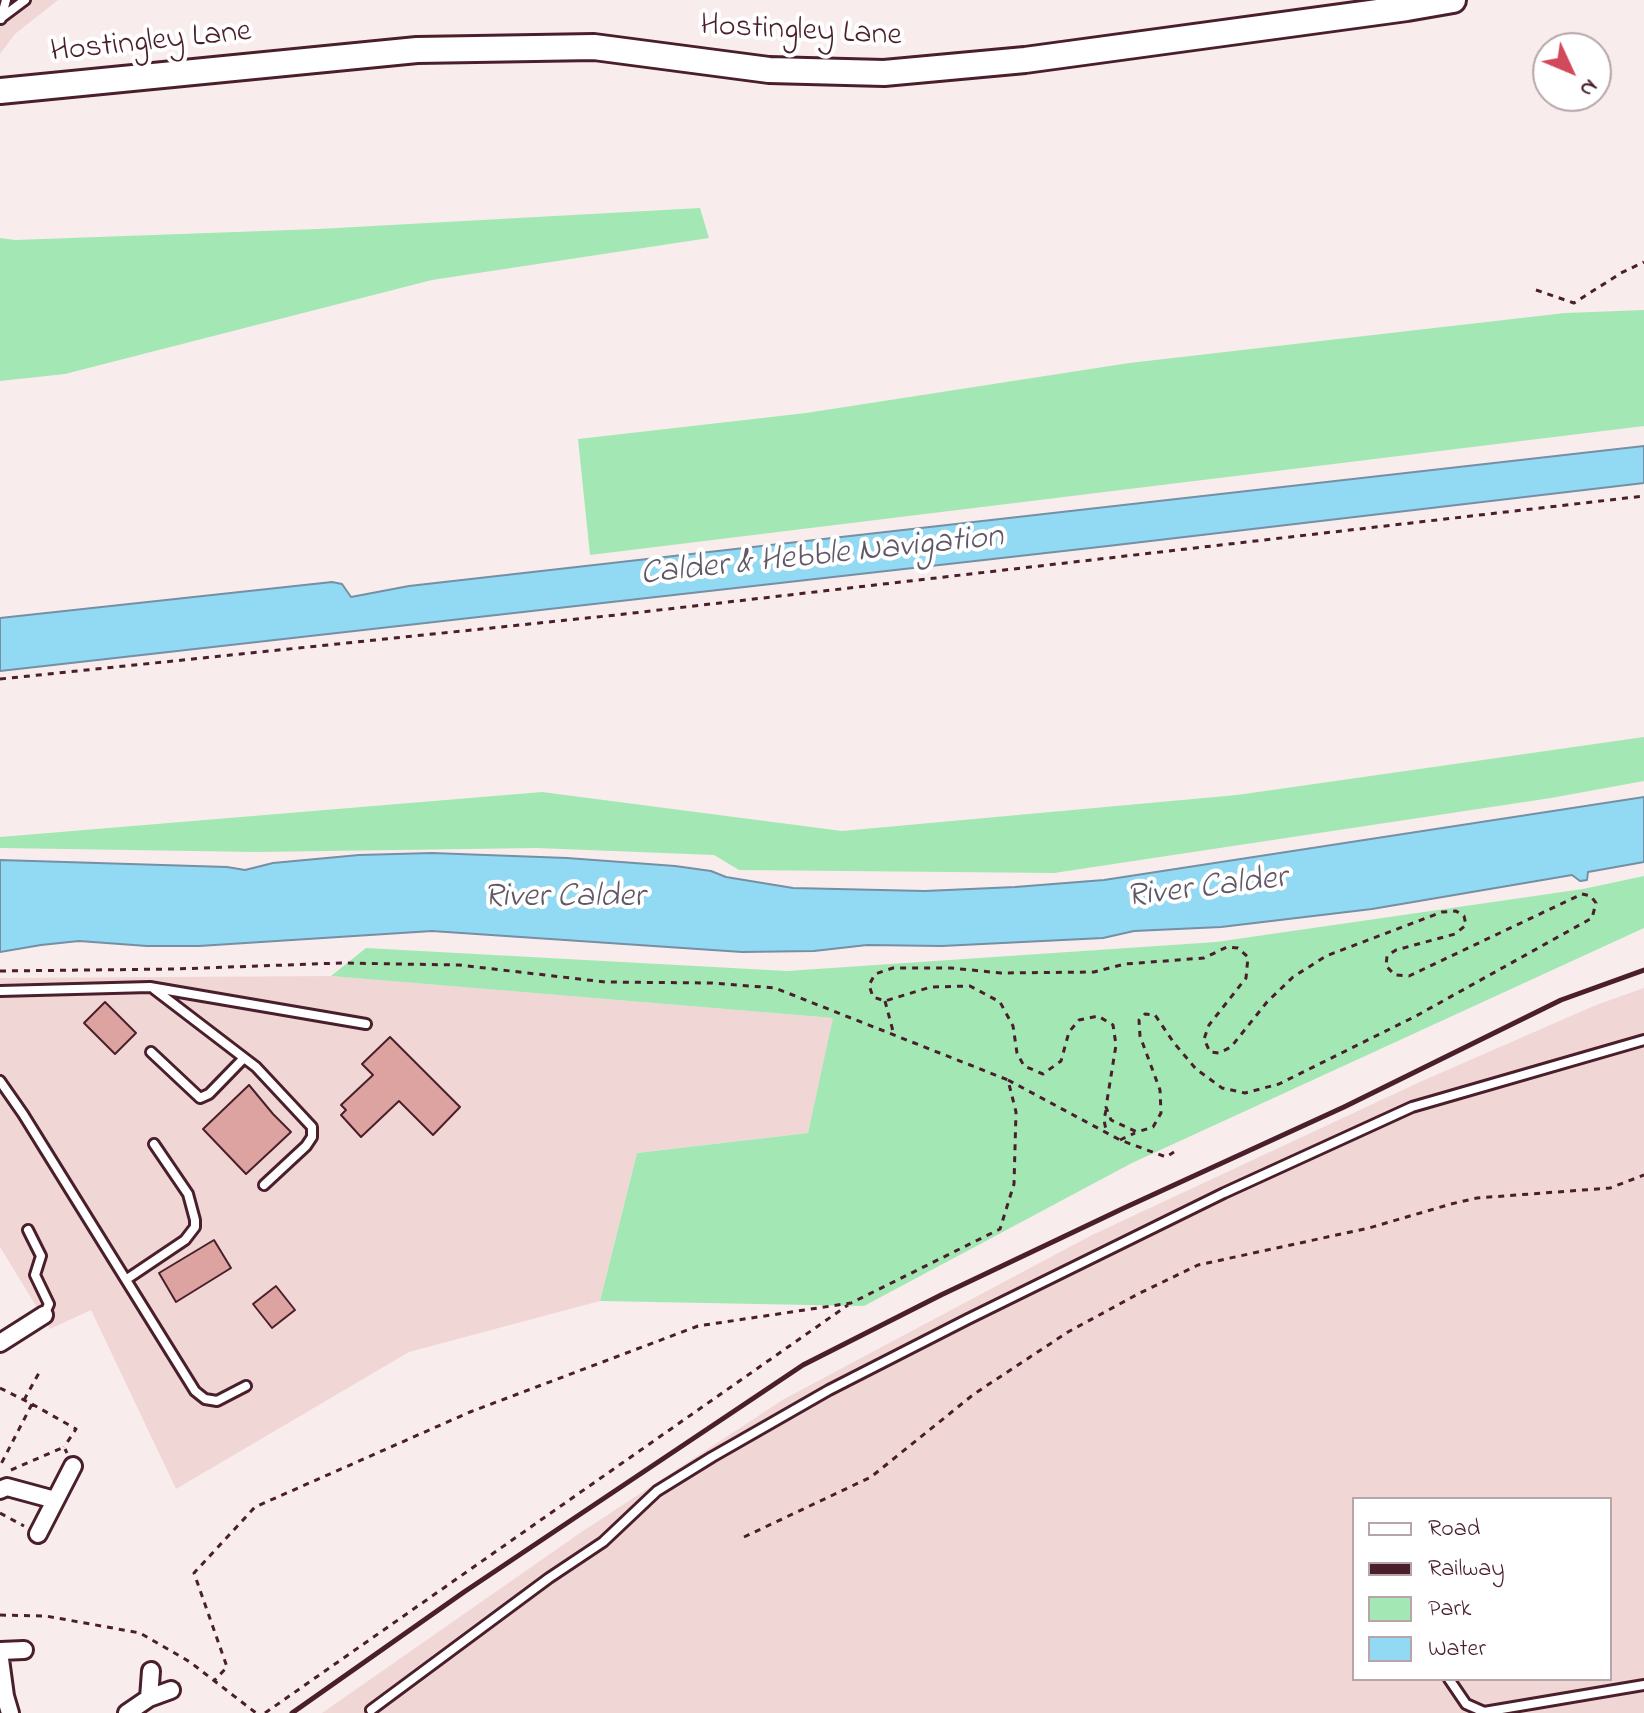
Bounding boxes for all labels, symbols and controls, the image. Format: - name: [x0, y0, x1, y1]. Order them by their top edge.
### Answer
- street label: Hostingley Lane: [699, 9, 903, 57]
- street label: Hostingley Lane: [49, 14, 253, 74]
- north arrow: [1532, 32, 1612, 112]
- text: N: [1571, 71, 1605, 104]
- water label: Calder & Hebble Navigation: [639, 519, 1005, 597]
- water label: River Calder: [1125, 860, 1289, 920]
- water label: River Calder: [484, 879, 644, 919]
- legend: [1352, 1497, 1612, 1681]
- text: Road: [1428, 1512, 1480, 1547]
- text: Railway: [1428, 1552, 1505, 1587]
- text: Park: [1428, 1592, 1471, 1627]
- text: Water: [1428, 1632, 1486, 1667]

